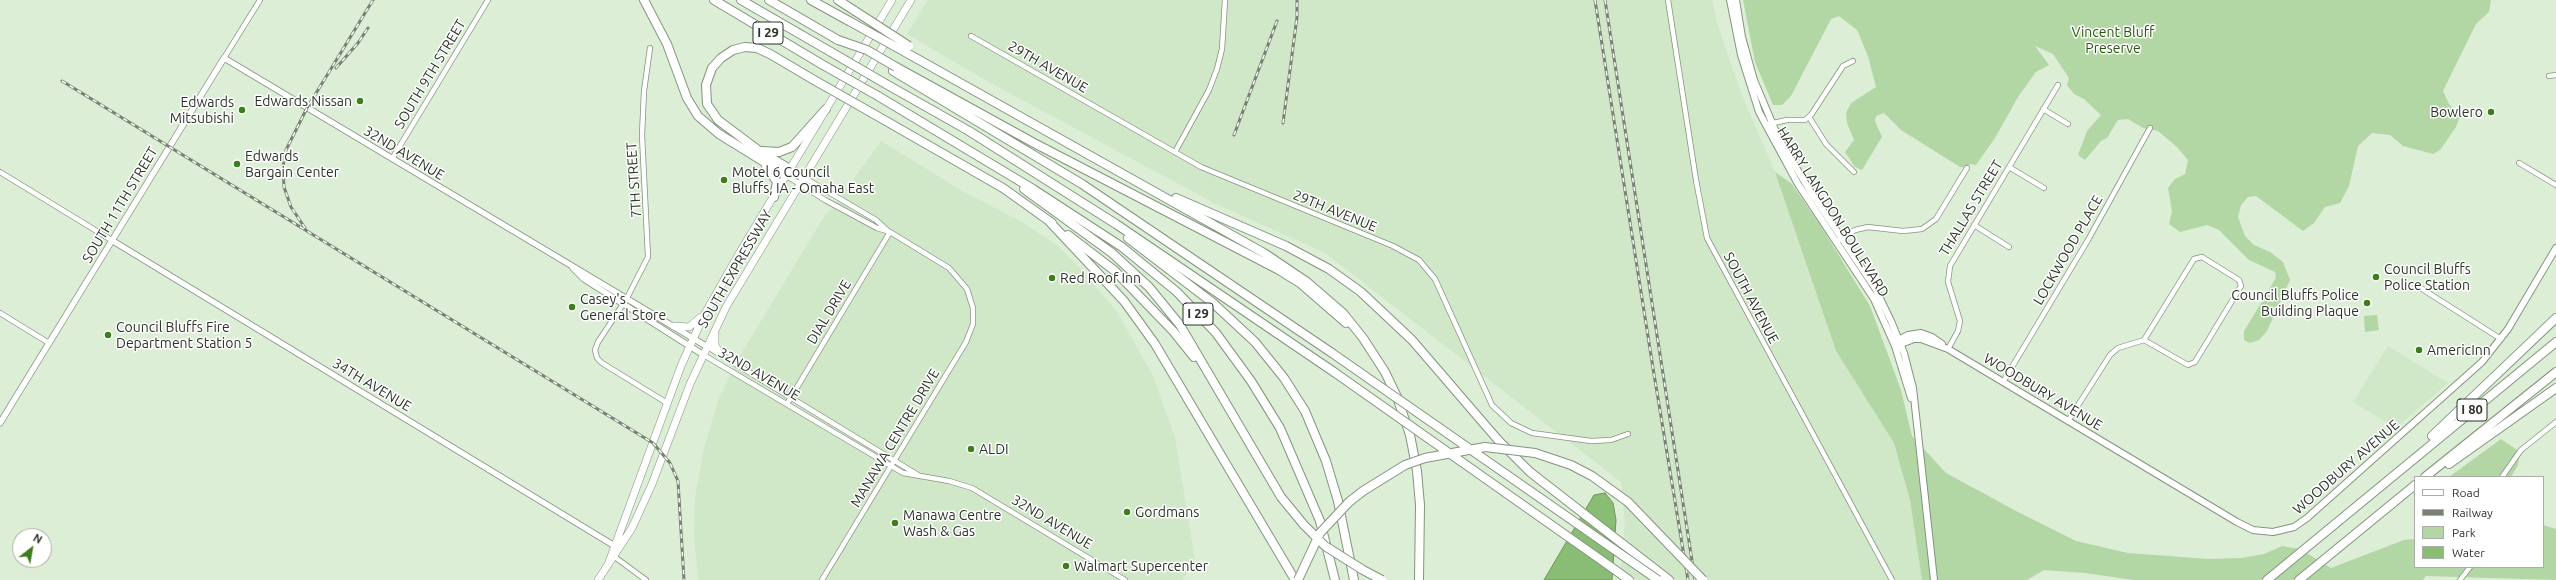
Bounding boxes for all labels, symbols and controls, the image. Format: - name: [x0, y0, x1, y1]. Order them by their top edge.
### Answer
- street label: SOUTH 9TH STREET: [391, 16, 469, 132]
- road number: I 29: [753, 22, 783, 44]
- park label: Vincent Bluff Preserve: [2072, 24, 2154, 56]
- street label: 29TH AVENUE: [1005, 37, 1091, 97]
- place label: Edwards Nissan: [255, 93, 352, 109]
- place label: Edwards Mitsubishi: [170, 94, 234, 126]
- marker: Edwards Nissan: [355, 96, 365, 106]
- place label: Bowlero: [2430, 104, 2483, 120]
- marker: Edwards Mitsubishi: [237, 105, 247, 115]
- marker: Bowlero: [2486, 107, 2496, 117]
- street label: 32ND AVENUE: [360, 122, 448, 184]
- street label: HARRY LANGDON BOULEVARD: [1774, 124, 1892, 300]
- street label: 7TH STREET: [623, 142, 645, 218]
- street label: SOUTH 11TH STREET: [79, 144, 161, 266]
- place label: Edwards Bargain Center: [245, 148, 339, 180]
- street label: THALLAS STREET: [1936, 157, 2006, 259]
- marker: Edwards Bargain Center: [232, 159, 242, 169]
- place label: Motel 6 Council Bluffs, IA - Omaha East: [732, 164, 874, 196]
- marker: Motel 6 Council Bluffs, IA - Omaha East: [719, 175, 729, 185]
- street label: 29TH AVENUE: [1291, 187, 1379, 235]
- street label: LOCKWOOD PLACE: [2030, 192, 2106, 308]
- street label: SOUTH EXPRESSWAY: [694, 207, 776, 331]
- street label: SOUTH AVENUE: [1720, 249, 1782, 347]
- place label: Council Bluffs Police Station: [2384, 261, 2471, 294]
- place label: Red Roof Inn: [1060, 270, 1141, 286]
- marker: Council Bluffs Police Station: [2371, 272, 2381, 282]
- marker: Red Roof Inn: [1047, 273, 1057, 283]
- street label: DIAL DRIVE: [803, 277, 855, 347]
- place label: Council Bluffs Police Building Plaque: [2231, 287, 2359, 320]
- place label: Casey's General Store: [580, 291, 666, 324]
- marker: Council Bluffs Police Building Plaque: [2362, 298, 2372, 308]
- marker: Casey's General Store: [567, 302, 577, 312]
- road number: I 29: [1183, 303, 1213, 325]
- place label: Council Bluffs Fire Department Station 5: [116, 319, 253, 352]
- marker: Council Bluffs Fire Department Station 5: [103, 330, 113, 340]
- place label: AmericInn: [2427, 342, 2491, 358]
- street label: 32ND AVENUE: [715, 344, 803, 404]
- marker: AmericInn: [2414, 345, 2424, 355]
- street label: WOODBURY AVENUE: [1981, 350, 2105, 434]
- street label: 34TH AVENUE: [330, 355, 414, 415]
- street label: MANAWA CENTRE DRIVE: [847, 366, 943, 510]
- road number: I 80: [2457, 399, 2487, 421]
- street label: WOODBURY AVENUE: [2289, 416, 2403, 518]
- place label: ALDI: [979, 441, 1009, 457]
- marker: ALDI: [966, 444, 976, 454]
- legend: [2414, 476, 2544, 568]
- text: Road: [2452, 486, 2480, 499]
- street label: 32ND AVENUE: [1008, 491, 1096, 553]
- place label: Gordmans: [1135, 504, 1199, 520]
- text: Railway: [2452, 506, 2493, 519]
- place label: Manawa Centre Wash & Gas: [903, 507, 1002, 540]
- marker: Gordmans: [1122, 507, 1132, 517]
- marker: Manawa Centre Wash & Gas: [890, 518, 900, 528]
- text: Park: [2452, 526, 2476, 539]
- north arrow: [12, 528, 52, 568]
- text: N: [31, 531, 44, 546]
- text: Water: [2452, 546, 2485, 559]
- place label: Walmart Supercenter: [1074, 558, 1208, 574]
- marker: Walmart Supercenter: [1061, 561, 1071, 571]

